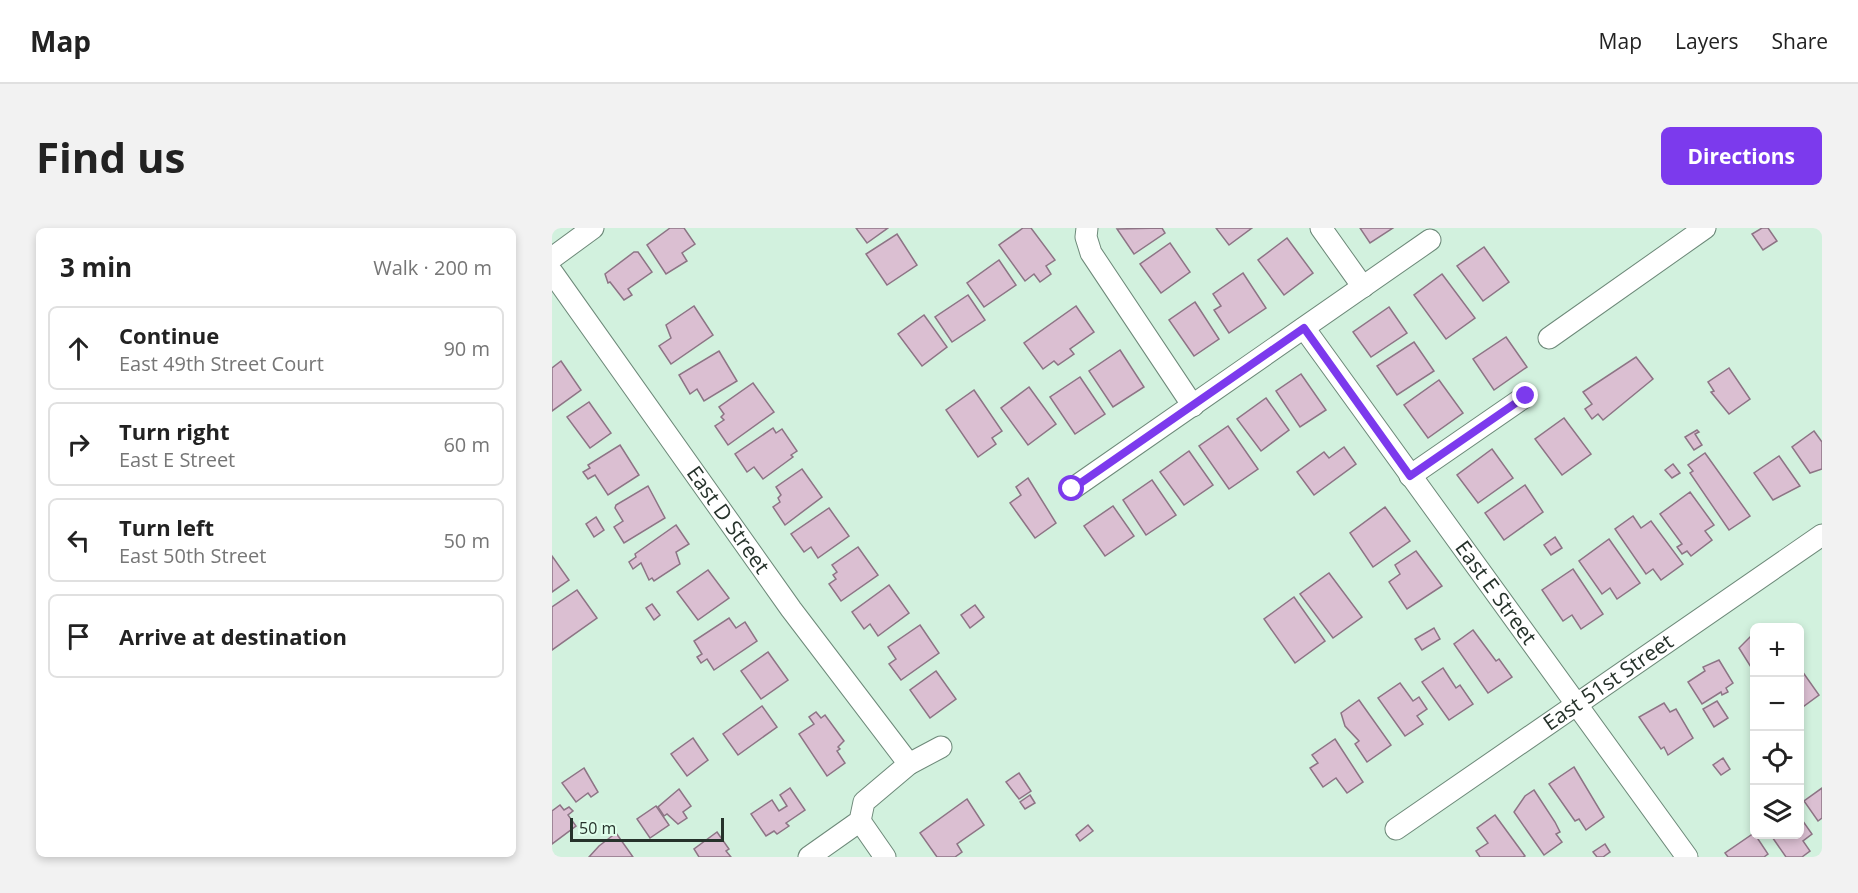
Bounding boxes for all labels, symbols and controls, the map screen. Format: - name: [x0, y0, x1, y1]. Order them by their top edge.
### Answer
- text: Map: [30, 22, 91, 60]
- text: Map: [1599, 27, 1642, 55]
- text: Layers: [1675, 27, 1739, 55]
- text: Share: [1772, 27, 1828, 55]
- button: Directions: [1661, 127, 1822, 185]
- text: Find us: [36, 128, 185, 185]
- text: 3 min: [60, 249, 132, 285]
- text: Walk · 200 m: [373, 254, 492, 281]
- text: Continue: [119, 320, 219, 350]
- icon: ahead: [62, 332, 95, 365]
- text: 90 m: [443, 335, 490, 362]
- text: East 49th Street Court: [119, 350, 324, 377]
- route end: [1512, 382, 1538, 408]
- text: Turn right: [119, 416, 230, 446]
- icon: right: [62, 428, 95, 461]
- text: 60 m: [443, 431, 490, 458]
- text: East E Street: [119, 446, 235, 473]
- street label: East D Street: [681, 460, 776, 579]
- route start: [1058, 475, 1084, 501]
- text: Turn left: [119, 512, 214, 542]
- icon: left: [62, 524, 95, 557]
- text: 50 m: [443, 527, 490, 554]
- street label: East E Street: [1449, 535, 1544, 650]
- text: East 50th Street: [119, 542, 266, 569]
- icon: arrive: [62, 620, 95, 653]
- text: Arrive at destination: [119, 621, 347, 651]
- map controls: [1750, 623, 1804, 839]
- button: +: [1750, 623, 1804, 677]
- street label: East 51st Street: [1537, 627, 1678, 736]
- button: −: [1750, 677, 1804, 731]
- button: locate: [1750, 731, 1804, 785]
- button: layers: [1750, 785, 1804, 839]
- scale bar: [570, 815, 724, 842]
- text: 50 m: [579, 817, 616, 839]

